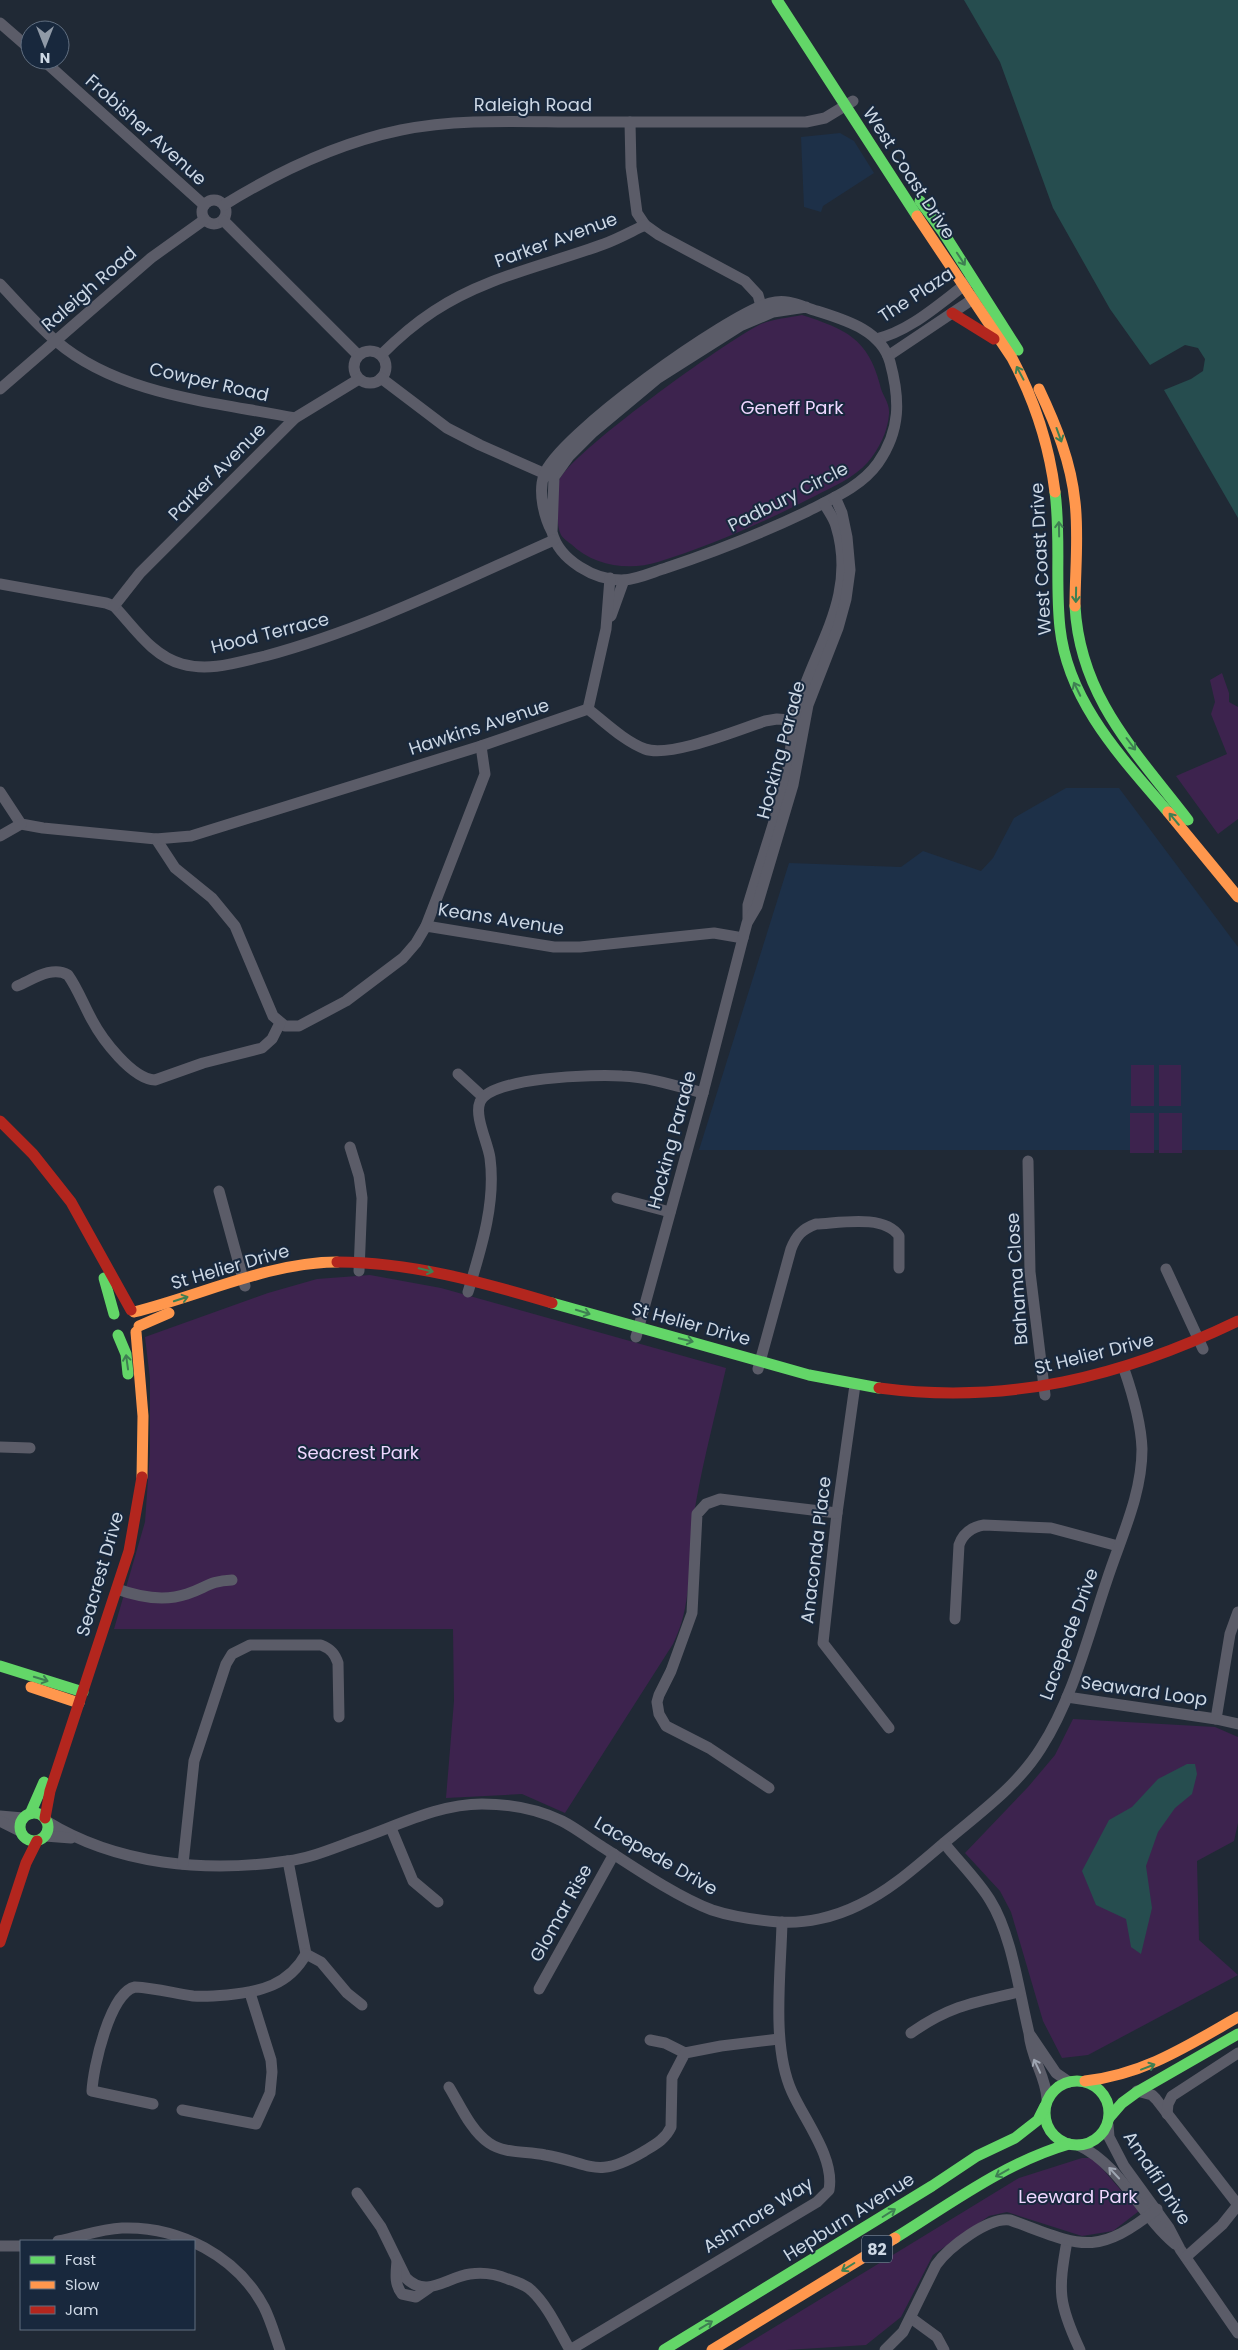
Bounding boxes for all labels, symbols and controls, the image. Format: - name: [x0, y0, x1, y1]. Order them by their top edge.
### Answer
- north arrow: [20, 20, 70, 70]
- text: N: [40, 48, 50, 68]
- street label: Frobisher Avenue: [80, 68, 212, 191]
- street label: Raleigh Road: [474, 92, 592, 117]
- street label: West Coast Drive: [857, 102, 962, 244]
- street label: Parker Avenue: [491, 206, 621, 273]
- street label: Raleigh Road: [36, 240, 142, 337]
- one-way arrow: [956, 252, 966, 266]
- street label: The Plaza: [873, 261, 958, 328]
- street label: Cowper Road: [147, 356, 271, 407]
- one-way arrow: [1015, 366, 1024, 381]
- park label: Geneff Park: [740, 395, 844, 420]
- street label: Parker Avenue: [162, 417, 271, 526]
- one-way arrow: [1054, 427, 1064, 443]
- street label: Padbury Circle: [723, 456, 852, 538]
- street label: West Coast Drive: [1024, 482, 1057, 636]
- one-way arrow: [1054, 521, 1064, 538]
- one-way arrow: [1071, 586, 1081, 603]
- street label: Hood Terrace: [208, 606, 332, 659]
- street label: Hocking Parade: [750, 678, 811, 822]
- one-way arrow: [1072, 681, 1082, 696]
- street label: Hawkins Avenue: [405, 692, 552, 761]
- one-way arrow: [1125, 737, 1136, 750]
- one-way arrow: [1168, 812, 1179, 825]
- street label: Keans Avenue: [436, 896, 566, 941]
- street label: Hocking Parade: [641, 1068, 702, 1212]
- street label: Bahama Close: [999, 1212, 1034, 1346]
- street label: St Helier Drive: [168, 1238, 292, 1295]
- one-way arrow: [417, 1266, 433, 1275]
- one-way arrow: [173, 1293, 189, 1303]
- street label: St Helier Drive: [629, 1296, 753, 1351]
- one-way arrow: [574, 1307, 590, 1317]
- street label: St Helier Drive: [1032, 1327, 1156, 1380]
- one-way arrow: [677, 1336, 693, 1346]
- one-way arrow: [122, 1355, 132, 1371]
- park label: Seacrest Park: [297, 1440, 420, 1465]
- street label: Anaconda Place: [794, 1475, 837, 1625]
- street label: Seacrest Drive: [70, 1509, 129, 1639]
- street label: Lacepede Drive: [1033, 1564, 1104, 1703]
- street label: Seaward Loop: [1079, 1669, 1209, 1712]
- one-way arrow: [33, 1675, 49, 1684]
- street label: Lacepede Drive: [590, 1810, 723, 1901]
- street label: Glomar Rise: [523, 1859, 598, 1966]
- one-way arrow: [1032, 2059, 1041, 2074]
- one-way arrow: [1140, 2062, 1155, 2071]
- street label: Amalfi Drive: [1118, 2126, 1197, 2230]
- street label: Hepburn Avenue: [778, 2166, 919, 2267]
- one-way arrow: [1108, 2167, 1120, 2179]
- one-way arrow: [995, 2169, 1009, 2179]
- street label: Ashmore Way: [698, 2171, 818, 2258]
- park label: Leeward Park: [1018, 2184, 1138, 2209]
- one-way arrow: [882, 2207, 896, 2217]
- road number: 82: [862, 2236, 892, 2262]
- legend: [20, 2240, 195, 2330]
- text: Fast: [65, 2249, 96, 2270]
- one-way arrow: [841, 2262, 855, 2272]
- text: Slow: [65, 2274, 100, 2295]
- text: Jam: [65, 2299, 99, 2320]
- one-way arrow: [698, 2319, 712, 2329]

